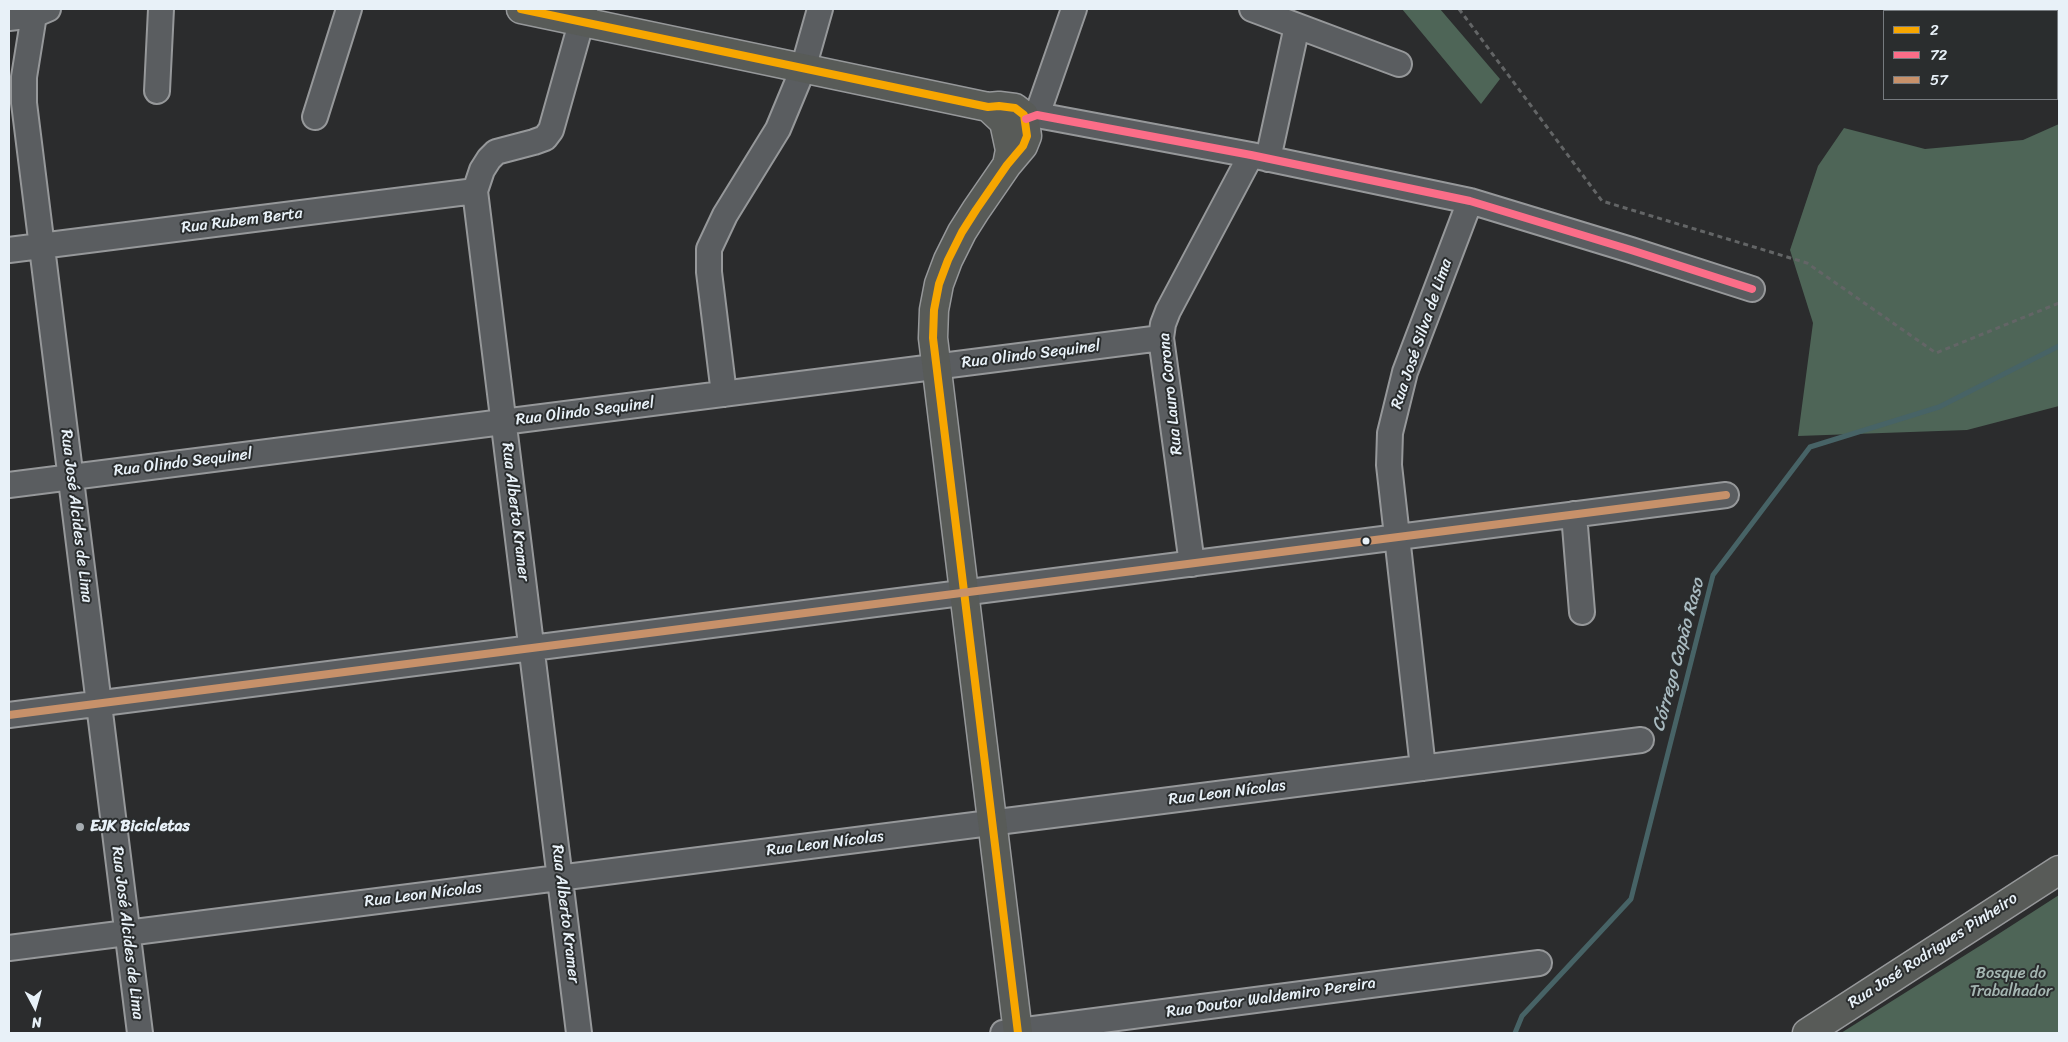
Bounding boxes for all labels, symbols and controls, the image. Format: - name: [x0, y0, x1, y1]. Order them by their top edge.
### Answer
- legend: [1883, 10, 2058, 100]
- text: 2: [1930, 17, 1939, 43]
- text: 72: [1930, 42, 1947, 68]
- text: 57: [1930, 67, 1948, 93]
- street label: Rua Rubem Berta: [180, 204, 304, 238]
- street label: Rua José Silva de Lima: [1387, 256, 1457, 412]
- street label: Rua Lauro Corona: [1155, 332, 1187, 456]
- street label: Rua Olindo Sequinel: [961, 337, 1101, 373]
- street label: Rua Olindo Sequinel: [515, 394, 655, 430]
- street label: Rua José Alcides de Lima: [56, 428, 96, 604]
- street label: Rua Alberto Kramer: [497, 442, 533, 582]
- street label: Rua Olindo Sequinel: [113, 445, 253, 481]
- unlabelled marker: [1361, 536, 1371, 546]
- water label: Córrego Capão Raso: [1648, 576, 1710, 734]
- street label: Rua Leon Nícolas: [1167, 776, 1287, 810]
- place label: EJK Bicicletas: [90, 817, 190, 837]
- marker: EJK Bicicletas: [74, 821, 86, 833]
- street label: Rua Leon Nícolas: [765, 827, 885, 861]
- street label: Rua Alberto Kramer: [547, 844, 583, 984]
- street label: Rua José Alcides de Lima: [107, 845, 147, 1021]
- street label: Rua Leon Nícolas: [363, 878, 483, 912]
- street label: Rua José Rodrigues Pinheiro: [1845, 889, 2021, 1013]
- park label: Bosque do Trabalhador: [1970, 964, 2052, 1002]
- street label: Rua Doutor Waldemiro Pereira: [1165, 974, 1377, 1022]
- north arrow: [10, 982, 60, 1032]
- text: N: [30, 1009, 43, 1035]

